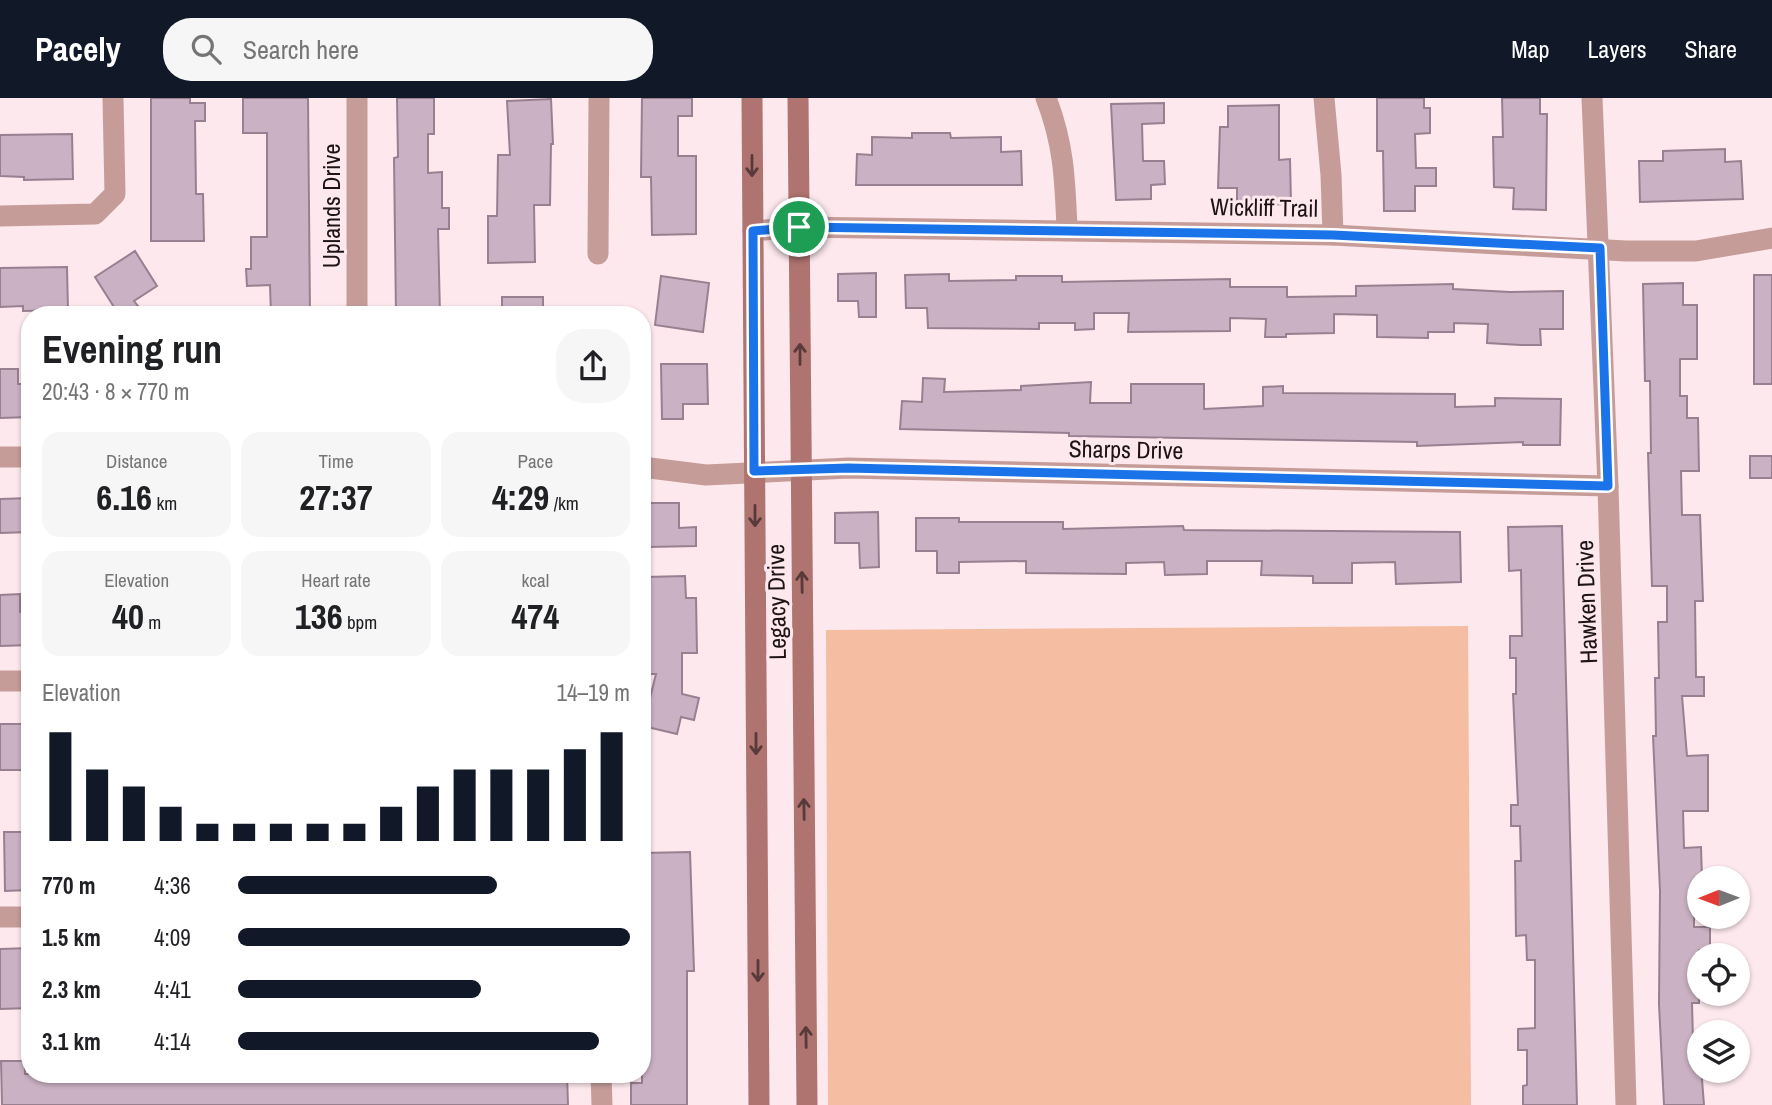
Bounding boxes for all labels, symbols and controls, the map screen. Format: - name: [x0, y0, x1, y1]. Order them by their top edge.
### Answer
- search box: [163, 18, 653, 81]
- text: Pacely: [35, 27, 121, 71]
- icon: search: [187, 30, 225, 68]
- text: Search here: [243, 32, 359, 67]
- text: Map: [1511, 33, 1549, 65]
- text: Layers: [1587, 33, 1646, 65]
- text: Share: [1684, 33, 1737, 65]
- street label: Uplands Drive: [315, 144, 347, 268]
- one-way arrow: [746, 154, 759, 177]
- street label: Wickliff Trail: [1210, 190, 1318, 224]
- pin: [769, 197, 829, 257]
- icon: arrive: [780, 208, 818, 246]
- text: Evening run: [42, 324, 222, 375]
- button: share: [556, 329, 630, 403]
- one-way arrow: [793, 343, 807, 366]
- text: 20:43 · 8 × 770 m: [42, 376, 189, 407]
- street label: Sharps Drive: [1068, 432, 1184, 466]
- text: Distance: [106, 448, 167, 474]
- text: Time: [318, 448, 354, 474]
- text: Pace: [518, 448, 553, 474]
- text: 6.16: [96, 474, 152, 521]
- text: 27:37: [299, 474, 373, 521]
- text: 4:29: [492, 474, 549, 521]
- text: km: [152, 490, 177, 516]
- text: /km: [549, 490, 579, 516]
- one-way arrow: [748, 504, 762, 527]
- street label: Hawken Drive: [1568, 540, 1604, 664]
- street label: Legacy Drive: [759, 544, 793, 660]
- text: Elevation: [104, 567, 169, 593]
- text: Heart rate: [301, 567, 371, 593]
- text: kcal: [521, 567, 549, 593]
- one-way arrow: [795, 571, 809, 594]
- text: 40: [112, 593, 144, 640]
- text: 136: [295, 593, 343, 640]
- text: 474: [511, 593, 559, 640]
- text: m: [144, 609, 161, 635]
- text: bpm: [343, 609, 377, 635]
- text: Elevation: [42, 677, 121, 708]
- text: 14–19 m: [557, 677, 630, 708]
- one-way arrow: [749, 732, 763, 755]
- one-way arrow: [797, 798, 811, 821]
- north arrow: [1687, 866, 1750, 929]
- map controls: [1687, 866, 1750, 1083]
- text: 770 m: [42, 870, 95, 901]
- text: 4:36: [154, 870, 191, 901]
- text: 1.5 km: [42, 922, 101, 953]
- text: 4:09: [154, 922, 191, 953]
- button: locate: [1687, 943, 1750, 1006]
- one-way arrow: [751, 959, 765, 982]
- text: 2.3 km: [42, 974, 101, 1005]
- text: 4:41: [154, 974, 191, 1005]
- button: layers: [1687, 1020, 1750, 1083]
- text: 3.1 km: [42, 1026, 101, 1057]
- text: 4:14: [154, 1026, 191, 1057]
- one-way arrow: [799, 1026, 813, 1049]

